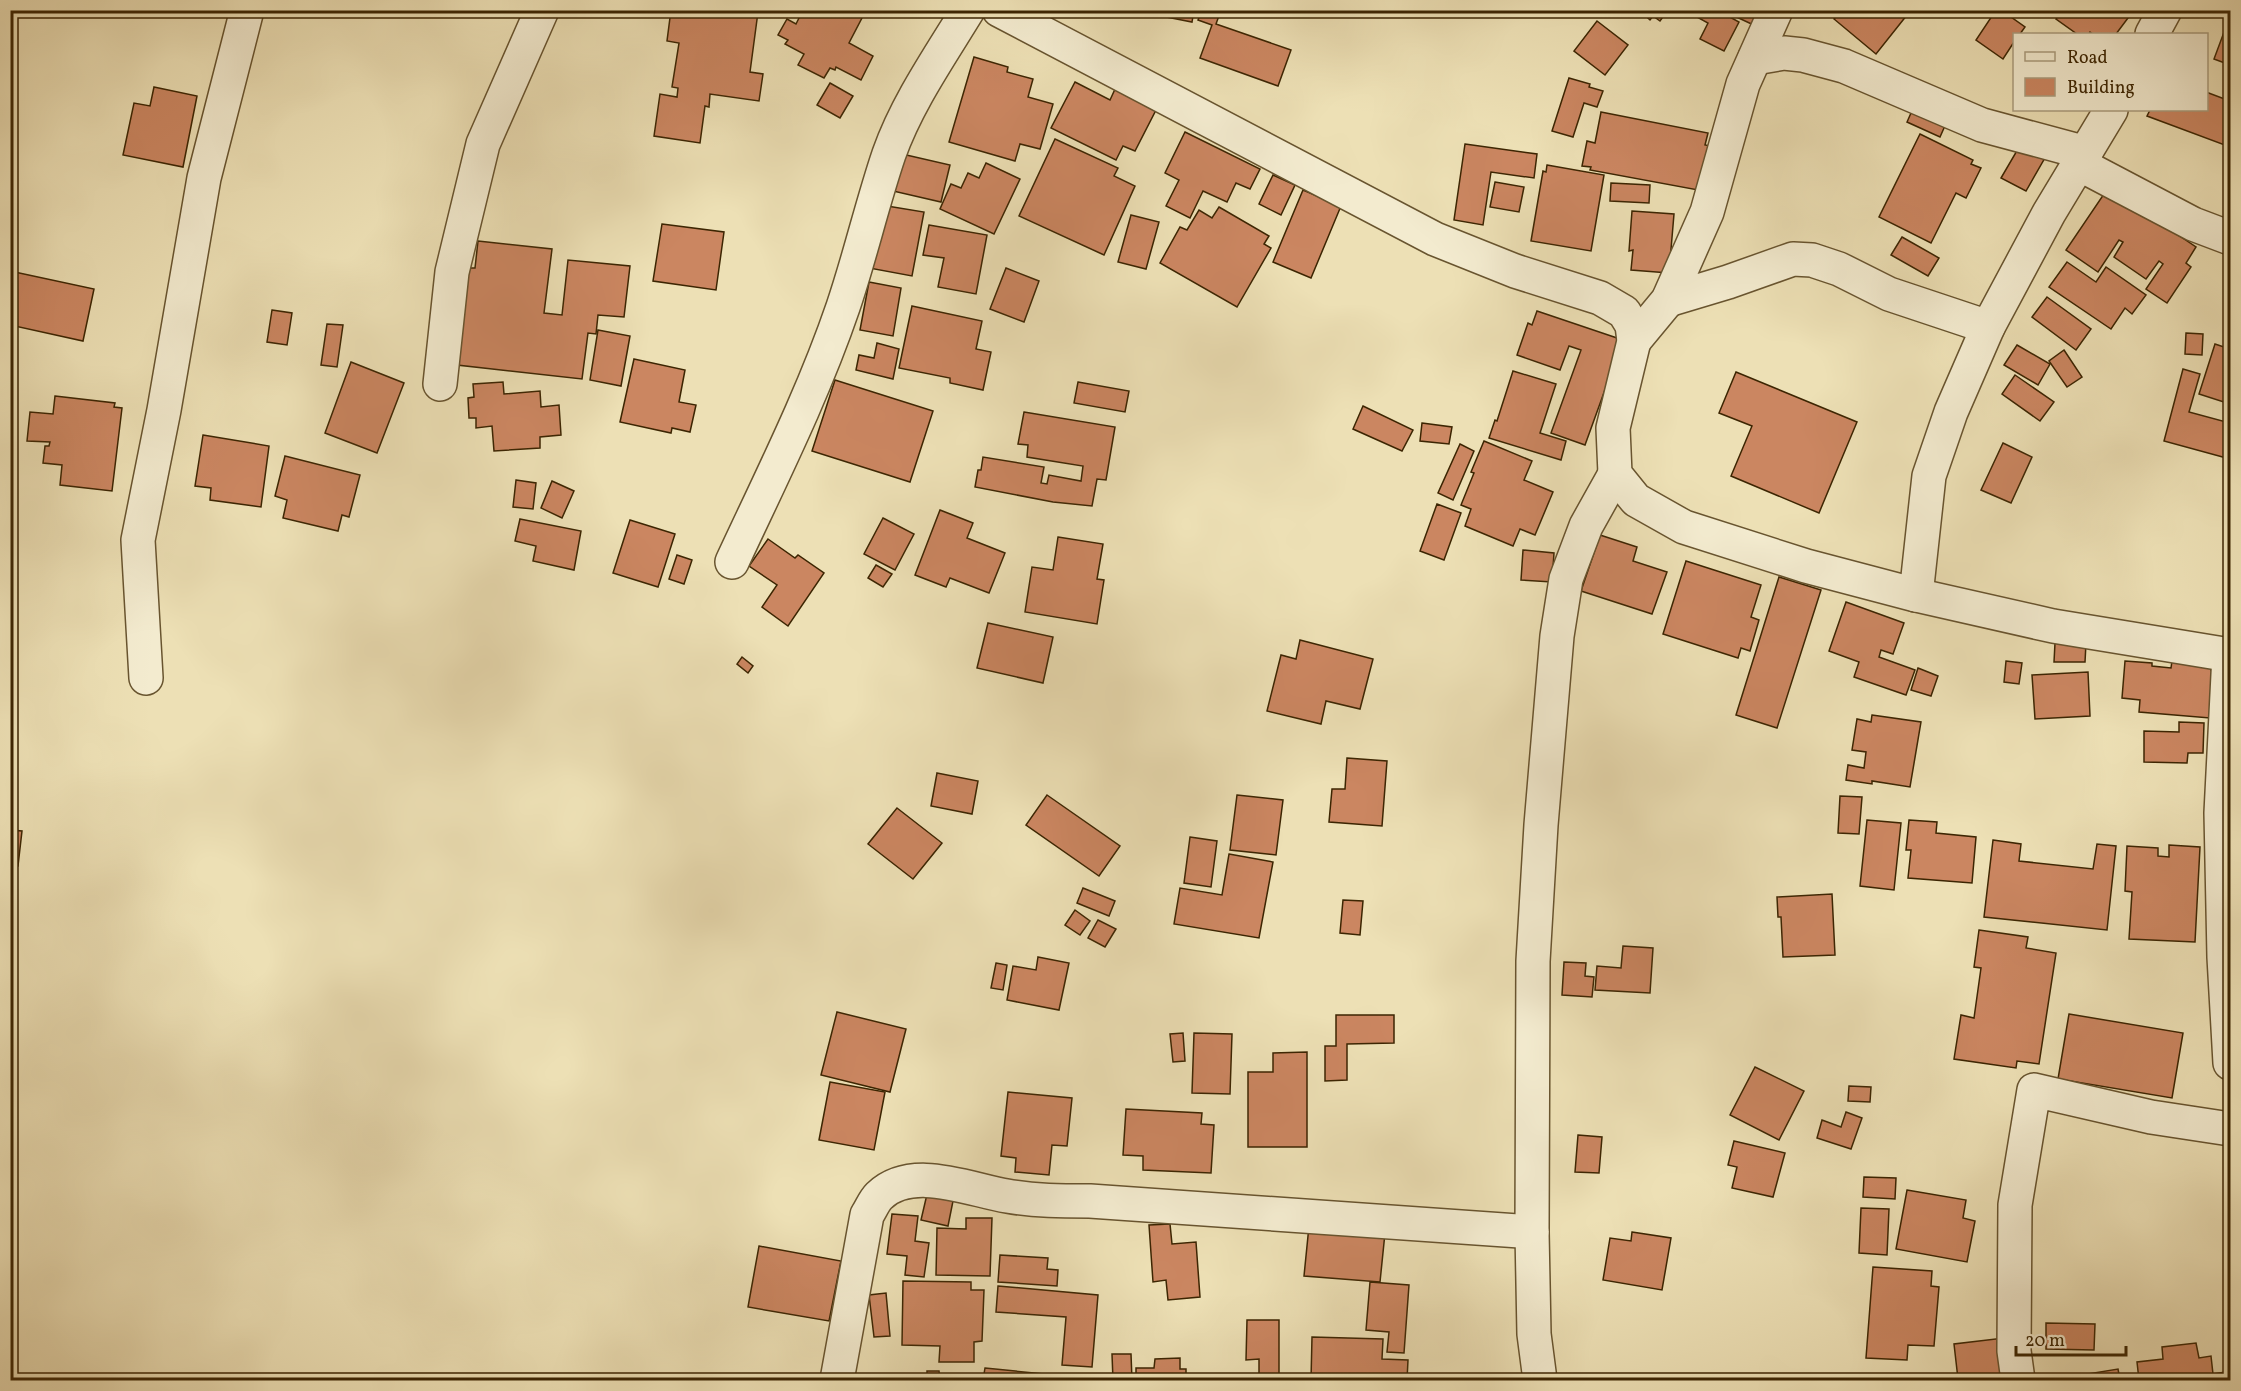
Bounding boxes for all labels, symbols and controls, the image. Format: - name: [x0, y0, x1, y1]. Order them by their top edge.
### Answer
- legend: [2013, 33, 2208, 111]
- text: Road: [2067, 46, 2108, 71]
- text: Building: [2067, 76, 2135, 101]
- scale bar: [2016, 1319, 2126, 1357]
- text: 20 m: [2025, 1329, 2065, 1354]

